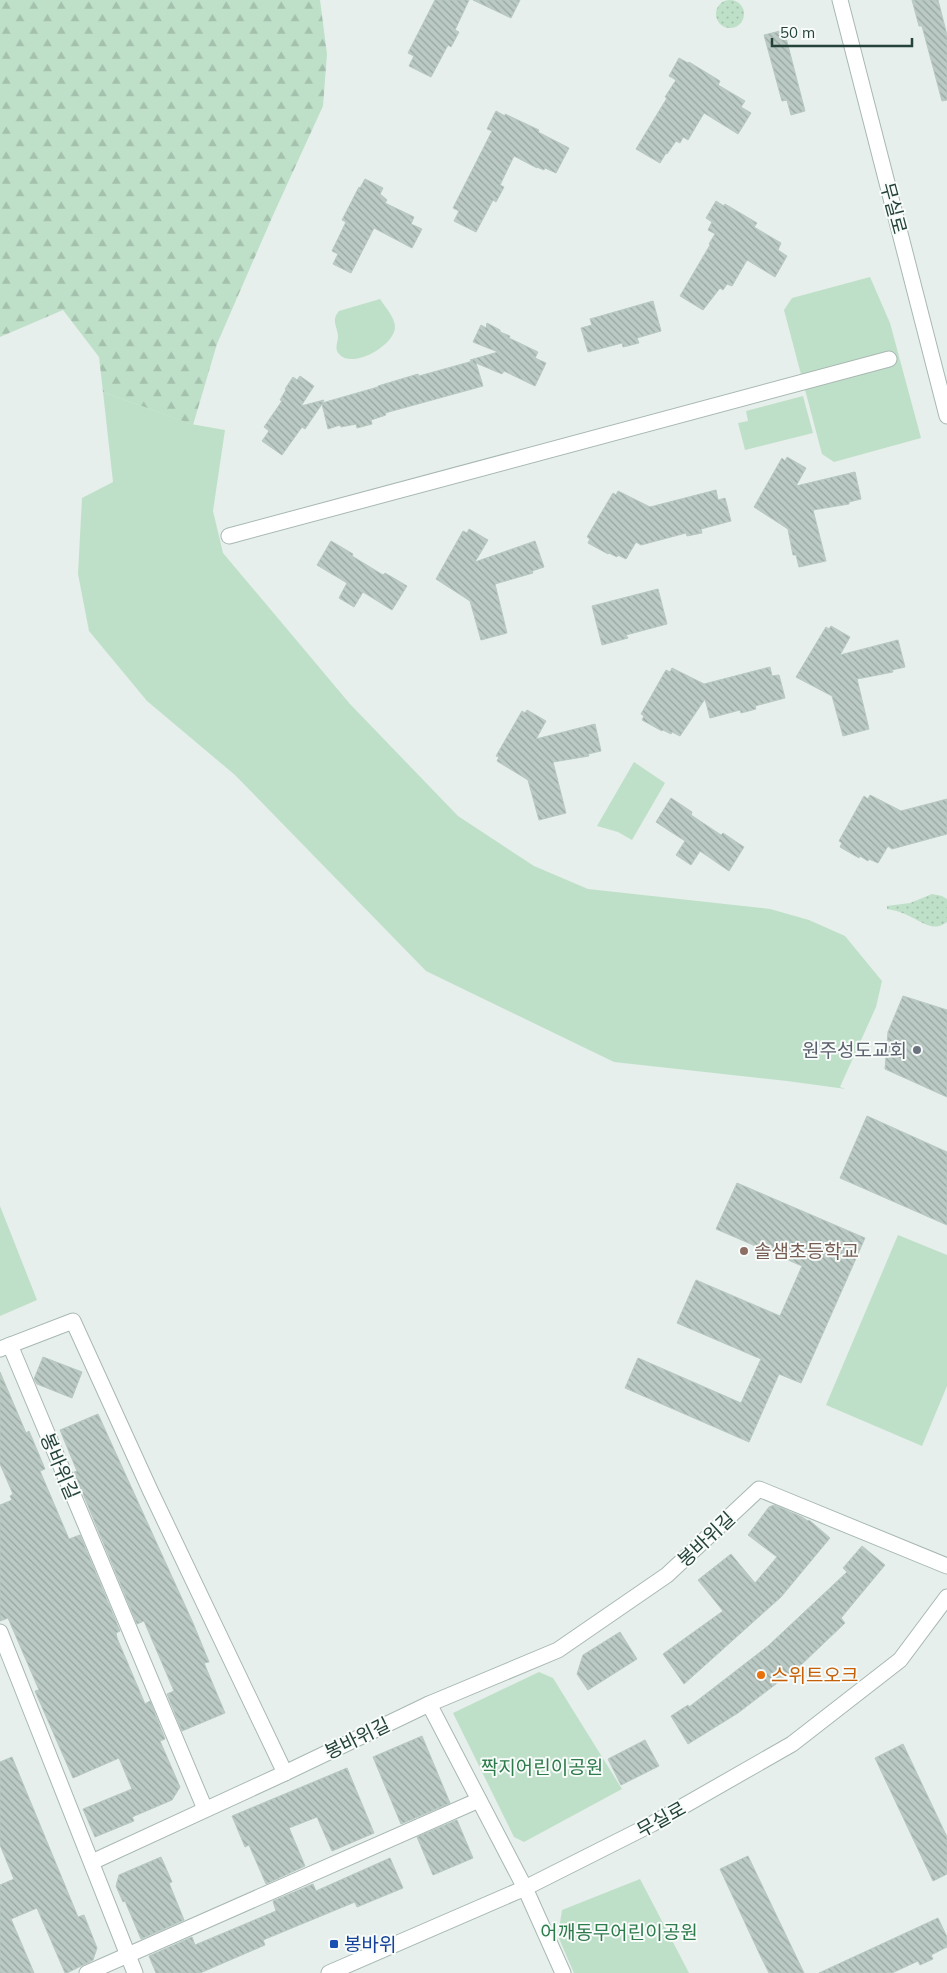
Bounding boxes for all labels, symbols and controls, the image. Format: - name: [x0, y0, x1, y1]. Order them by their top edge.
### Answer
- scale bar: [772, 15, 912, 47]
- text: 50 m: [780, 23, 815, 42]
- street label: 무실로: [876, 180, 912, 236]
- place label: 원주성도교회: [802, 1038, 907, 1062]
- marker: 원주성도교회: [911, 1044, 923, 1056]
- place label: 솔샘초등학교: [754, 1239, 859, 1263]
- marker: 솔샘초등학교: [738, 1245, 750, 1257]
- street label: 봉바위길: [35, 1429, 85, 1503]
- street label: 봉바위길: [672, 1506, 740, 1572]
- place label: 스위트오크: [771, 1663, 858, 1687]
- marker: 스위트오크: [755, 1669, 767, 1681]
- street label: 봉바위길: [320, 1712, 394, 1764]
- park label: 짝지어린이공원: [481, 1755, 603, 1779]
- street label: 무실로: [632, 1796, 690, 1842]
- park label: 어깨동무어린이공원: [540, 1920, 698, 1944]
- place label: 봉바위: [344, 1932, 396, 1956]
- marker: 봉바위: [328, 1938, 340, 1950]

